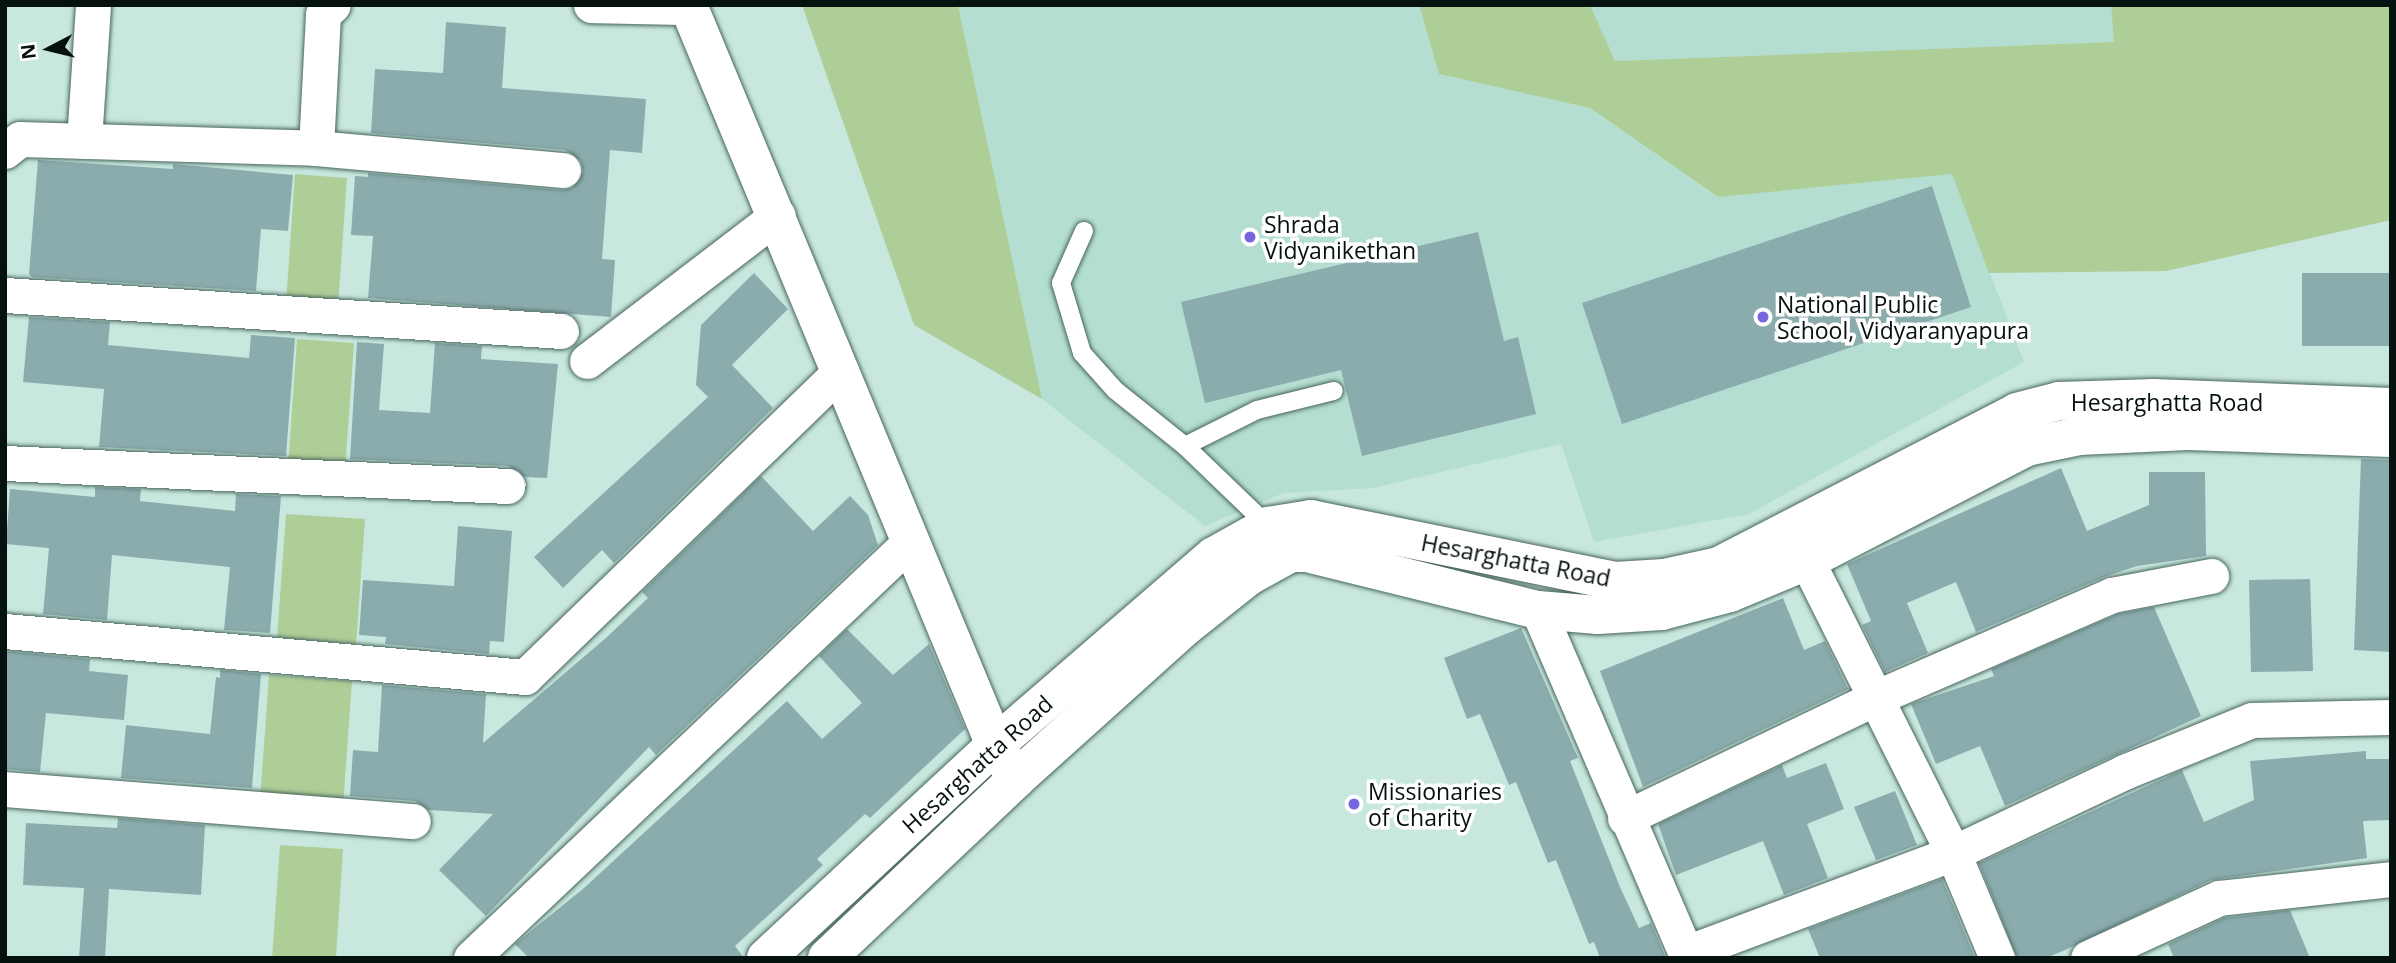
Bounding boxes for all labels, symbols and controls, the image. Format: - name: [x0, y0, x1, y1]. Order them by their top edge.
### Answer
- north arrow: [14, 14, 84, 84]
- text: N: [14, 42, 42, 61]
- place label: Shrada Vidyanikethan: [1264, 210, 1416, 264]
- marker: Shrada Vidyanikethan: [1242, 229, 1258, 245]
- place label: National Public School, Vidyaranyapura: [1777, 290, 2029, 344]
- marker: National Public School, Vidyaranyapura: [1755, 309, 1771, 325]
- street label: Hesarghatta Road: [2071, 388, 2263, 416]
- street label: Hesarghatta Road: [1419, 528, 1613, 592]
- street label: Hesarghatta Road: [896, 689, 1058, 839]
- place label: Missionaries of Charity: [1368, 777, 1502, 831]
- marker: Missionaries of Charity: [1346, 796, 1362, 812]

